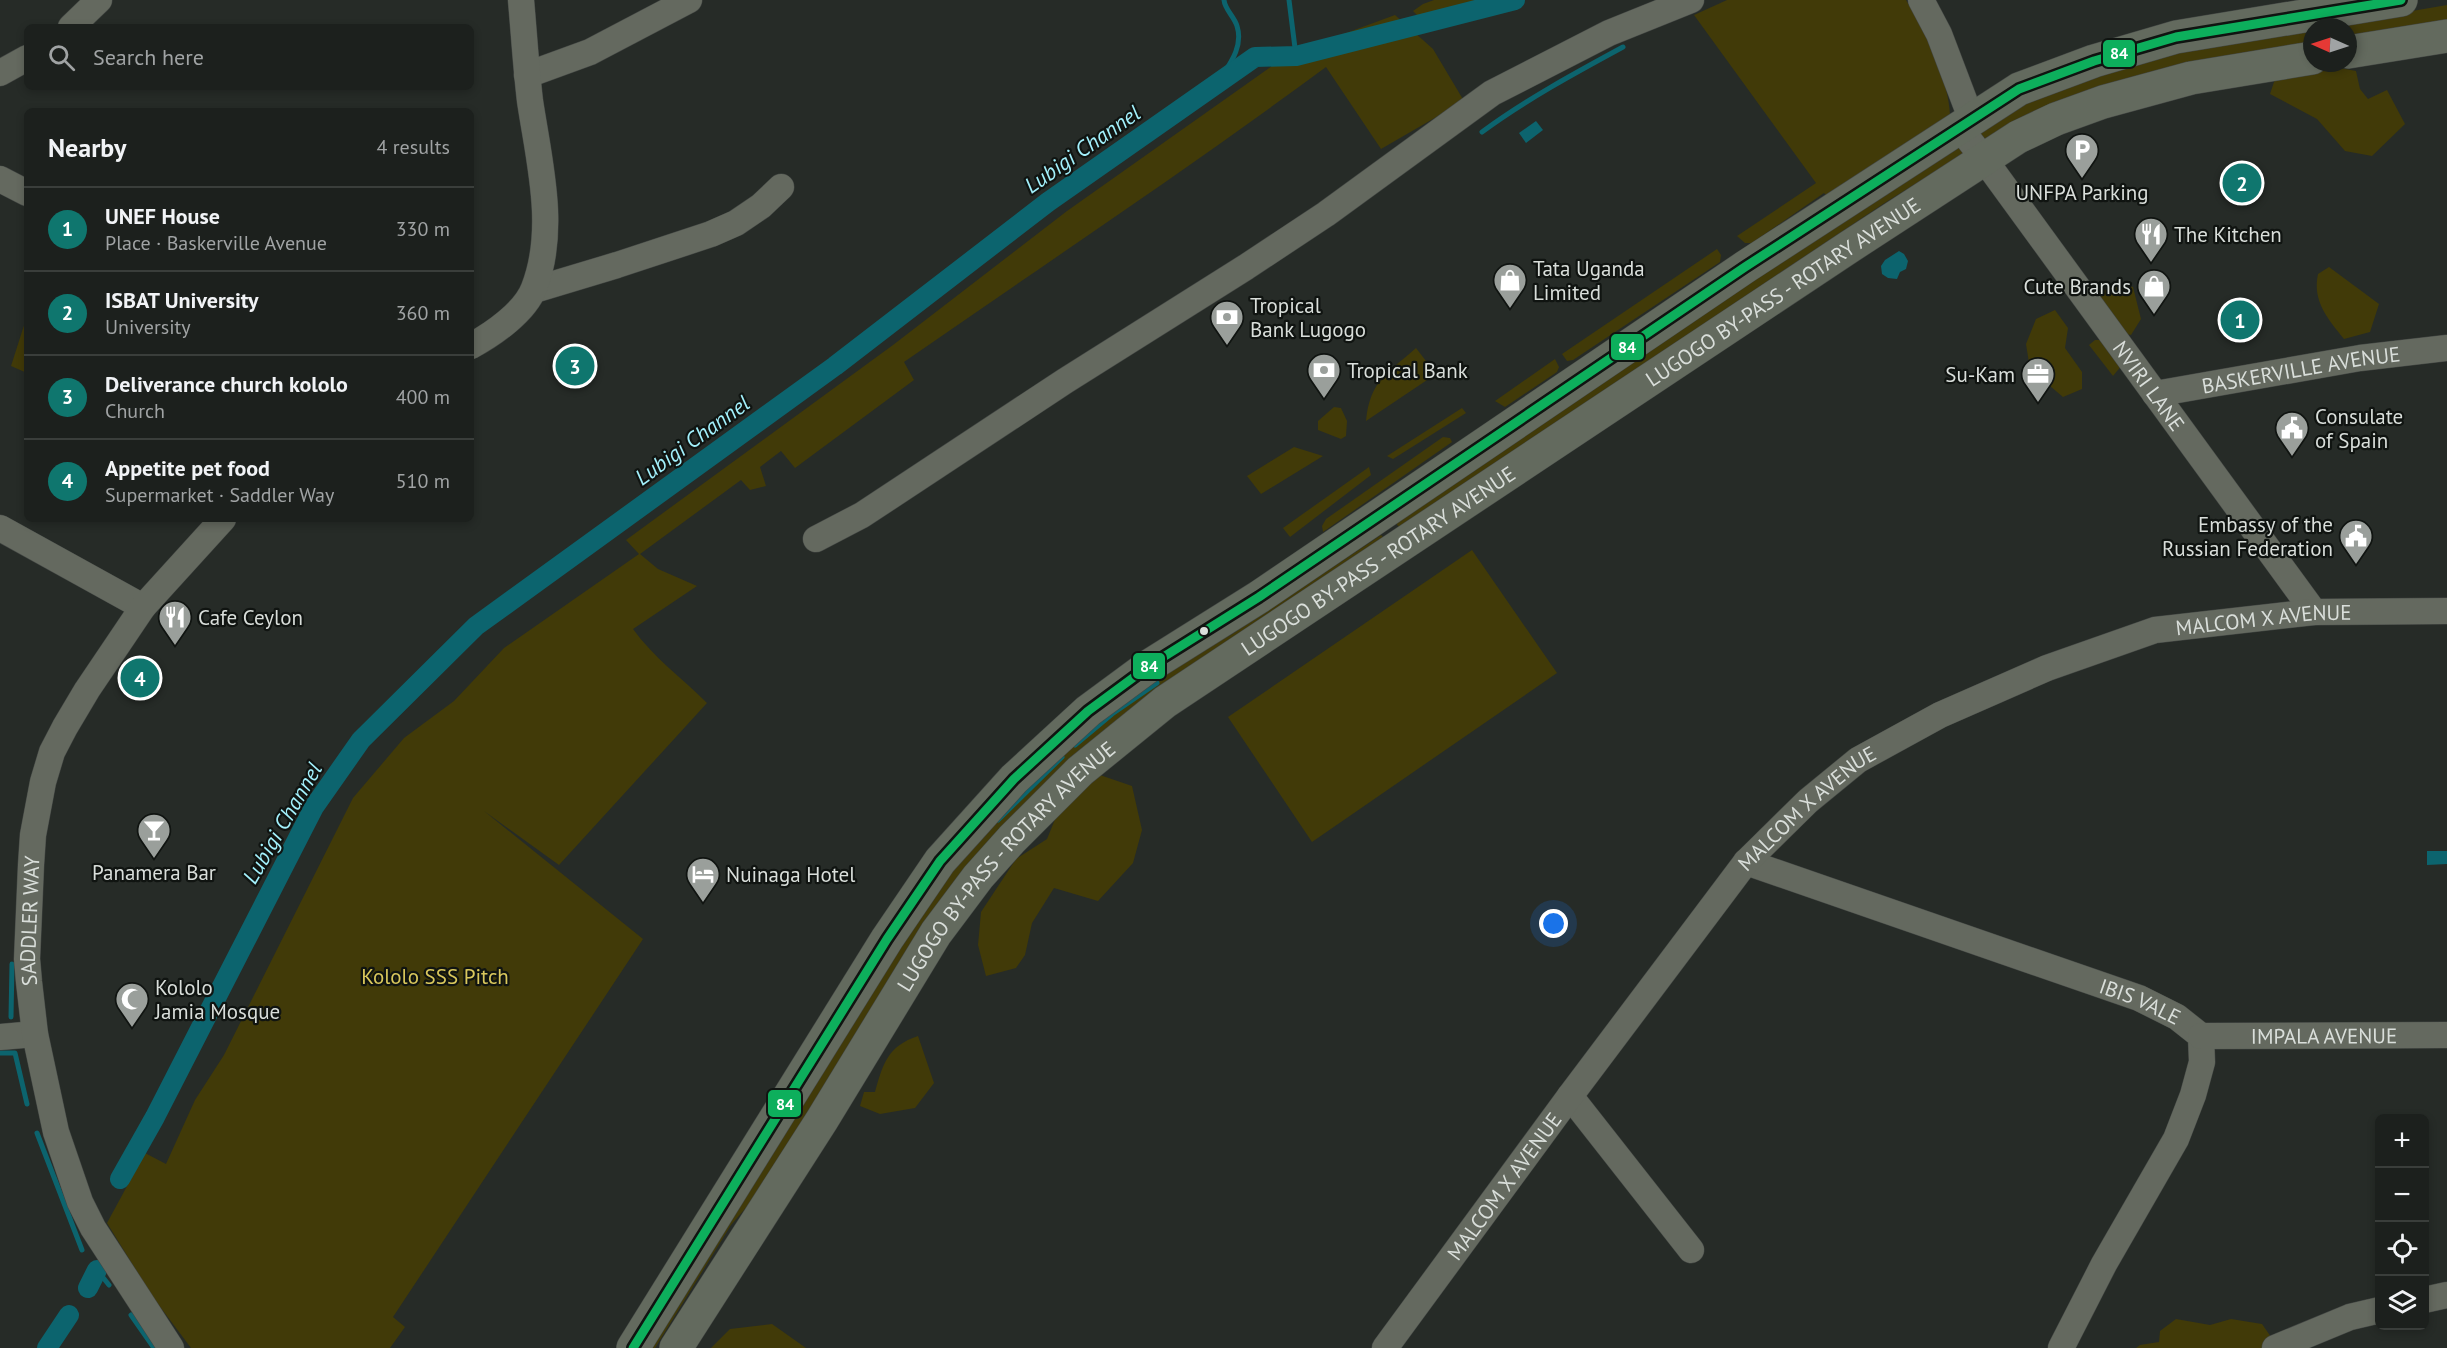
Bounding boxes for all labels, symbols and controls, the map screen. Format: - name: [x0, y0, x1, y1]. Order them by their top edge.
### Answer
- north arrow: [2303, 18, 2357, 72]
- search box: [24, 24, 474, 90]
- line badge: 84: [2102, 39, 2136, 68]
- icon: search: [45, 41, 78, 74]
- text: Search here: [93, 43, 204, 71]
- text: 84: [2110, 43, 2128, 63]
- water label: Lubigi Channel: [1019, 99, 1145, 199]
- text: Nearby: [48, 131, 126, 164]
- parking icon: UNFPA Parking: [2064, 132, 2100, 179]
- text: 4 results: [377, 134, 450, 160]
- pin: 2: [2222, 160, 2262, 206]
- place label: UNFPA Parking: [2015, 179, 2149, 206]
- street label: LUGOGO BY-PASS - ROTARY AVENUE: [1640, 191, 1925, 392]
- text: UNEF House: [105, 202, 220, 230]
- text: 1: [62, 216, 73, 242]
- text: 330 m: [396, 216, 450, 242]
- restaurant icon: The Kitchen: [2133, 216, 2169, 263]
- place label: The Kitchen: [2174, 221, 2282, 248]
- text: Place · Baskerville Avenue: [105, 230, 327, 256]
- place label: Tata Uganda Limited: [1533, 255, 1645, 306]
- shop icon: Tata Uganda Limited: [1492, 262, 1528, 309]
- shop icon: Cute Brands: [2136, 268, 2172, 315]
- place label: Cute Brands: [2023, 273, 2131, 300]
- text: ISBAT University: [105, 286, 259, 314]
- place label: Tropical Bank Lugogo: [1250, 292, 1366, 343]
- pin: 1: [2220, 298, 2260, 342]
- bank icon: Tropical Bank Lugogo: [1209, 299, 1245, 346]
- text: 2: [62, 300, 73, 326]
- text: 360 m: [396, 300, 450, 326]
- text: University: [105, 314, 191, 340]
- line badge: 84: [1610, 333, 1645, 361]
- street label: NVIRI LANE: [2107, 335, 2191, 436]
- text: 84: [1618, 337, 1636, 357]
- street label: BASKERVILLE AVENUE: [2199, 340, 2402, 399]
- pin: 3: [556, 344, 594, 388]
- bank icon: Tropical Bank: [1306, 352, 1342, 399]
- office icon: Su-Kam: [2020, 356, 2056, 403]
- place label: Tropical Bank: [1347, 357, 1468, 384]
- place label: Su-Kam: [1945, 361, 2015, 388]
- text: Deliverance church kololo: [105, 370, 348, 398]
- text: 3: [62, 384, 73, 410]
- text: 400 m: [396, 384, 450, 410]
- water label: Lubigi Channel: [629, 389, 755, 491]
- text: Church: [105, 398, 165, 424]
- place label: Consulate of Spain: [2315, 403, 2403, 454]
- public building icon: Consulate of Spain: [2274, 410, 2310, 457]
- text: Appetite pet food: [105, 454, 270, 482]
- street label: LUGOGO BY-PASS - ROTARY AVENUE: [1236, 459, 1520, 661]
- text: 4: [62, 468, 73, 494]
- text: 510 m: [396, 468, 450, 494]
- text: Supermarket · Saddler Way: [105, 482, 334, 508]
- place label: Embassy of the Russian Federation: [2162, 511, 2333, 562]
- public building icon: Embassy of the Russian Federation: [2338, 518, 2374, 565]
- street label: MALCOM X AVENUE: [2174, 598, 2352, 641]
- restaurant icon: Cafe Ceylon: [157, 599, 193, 646]
- place label: Cafe Ceylon: [198, 604, 303, 631]
- unlabelled marker: [1198, 625, 1210, 637]
- line badge: 84: [1132, 652, 1166, 680]
- pin: 4: [120, 656, 160, 700]
- text: 84: [1140, 656, 1158, 676]
- street label: LUGOGO BY-PASS - ROTARY AVENUE: [890, 735, 1120, 996]
- street label: MALCOM X AVENUE: [1732, 739, 1881, 876]
- water label: Lubigi Channel: [236, 757, 328, 889]
- bar icon: Panamera Bar: [136, 812, 172, 859]
- street label: SADDLER WAY: [13, 855, 45, 987]
- hotel icon: Nuinaga Hotel: [685, 856, 721, 903]
- place label: Panamera Bar: [92, 859, 216, 886]
- place label: Nuinaga Hotel: [726, 861, 855, 888]
- your location: [1539, 909, 1568, 938]
- park label: Kololo SSS Pitch: [361, 963, 509, 990]
- street label: IBIS VALE: [2096, 972, 2185, 1030]
- place label: Kololo Jamia Mosque: [154, 974, 280, 1025]
- mosque icon: Kololo Jamia Mosque: [114, 981, 150, 1028]
- street label: IMPALA AVENUE: [2251, 1022, 2397, 1049]
- line badge: 84: [767, 1089, 802, 1118]
- text: 84: [776, 1094, 794, 1114]
- street label: MALCOM X AVENUE: [1441, 1107, 1567, 1265]
- map controls: [2375, 1114, 2429, 1330]
- button: +: [2375, 1114, 2429, 1168]
- button: −: [2375, 1168, 2429, 1222]
- button: locate: [2375, 1222, 2429, 1276]
- button: layers: [2375, 1276, 2429, 1330]

